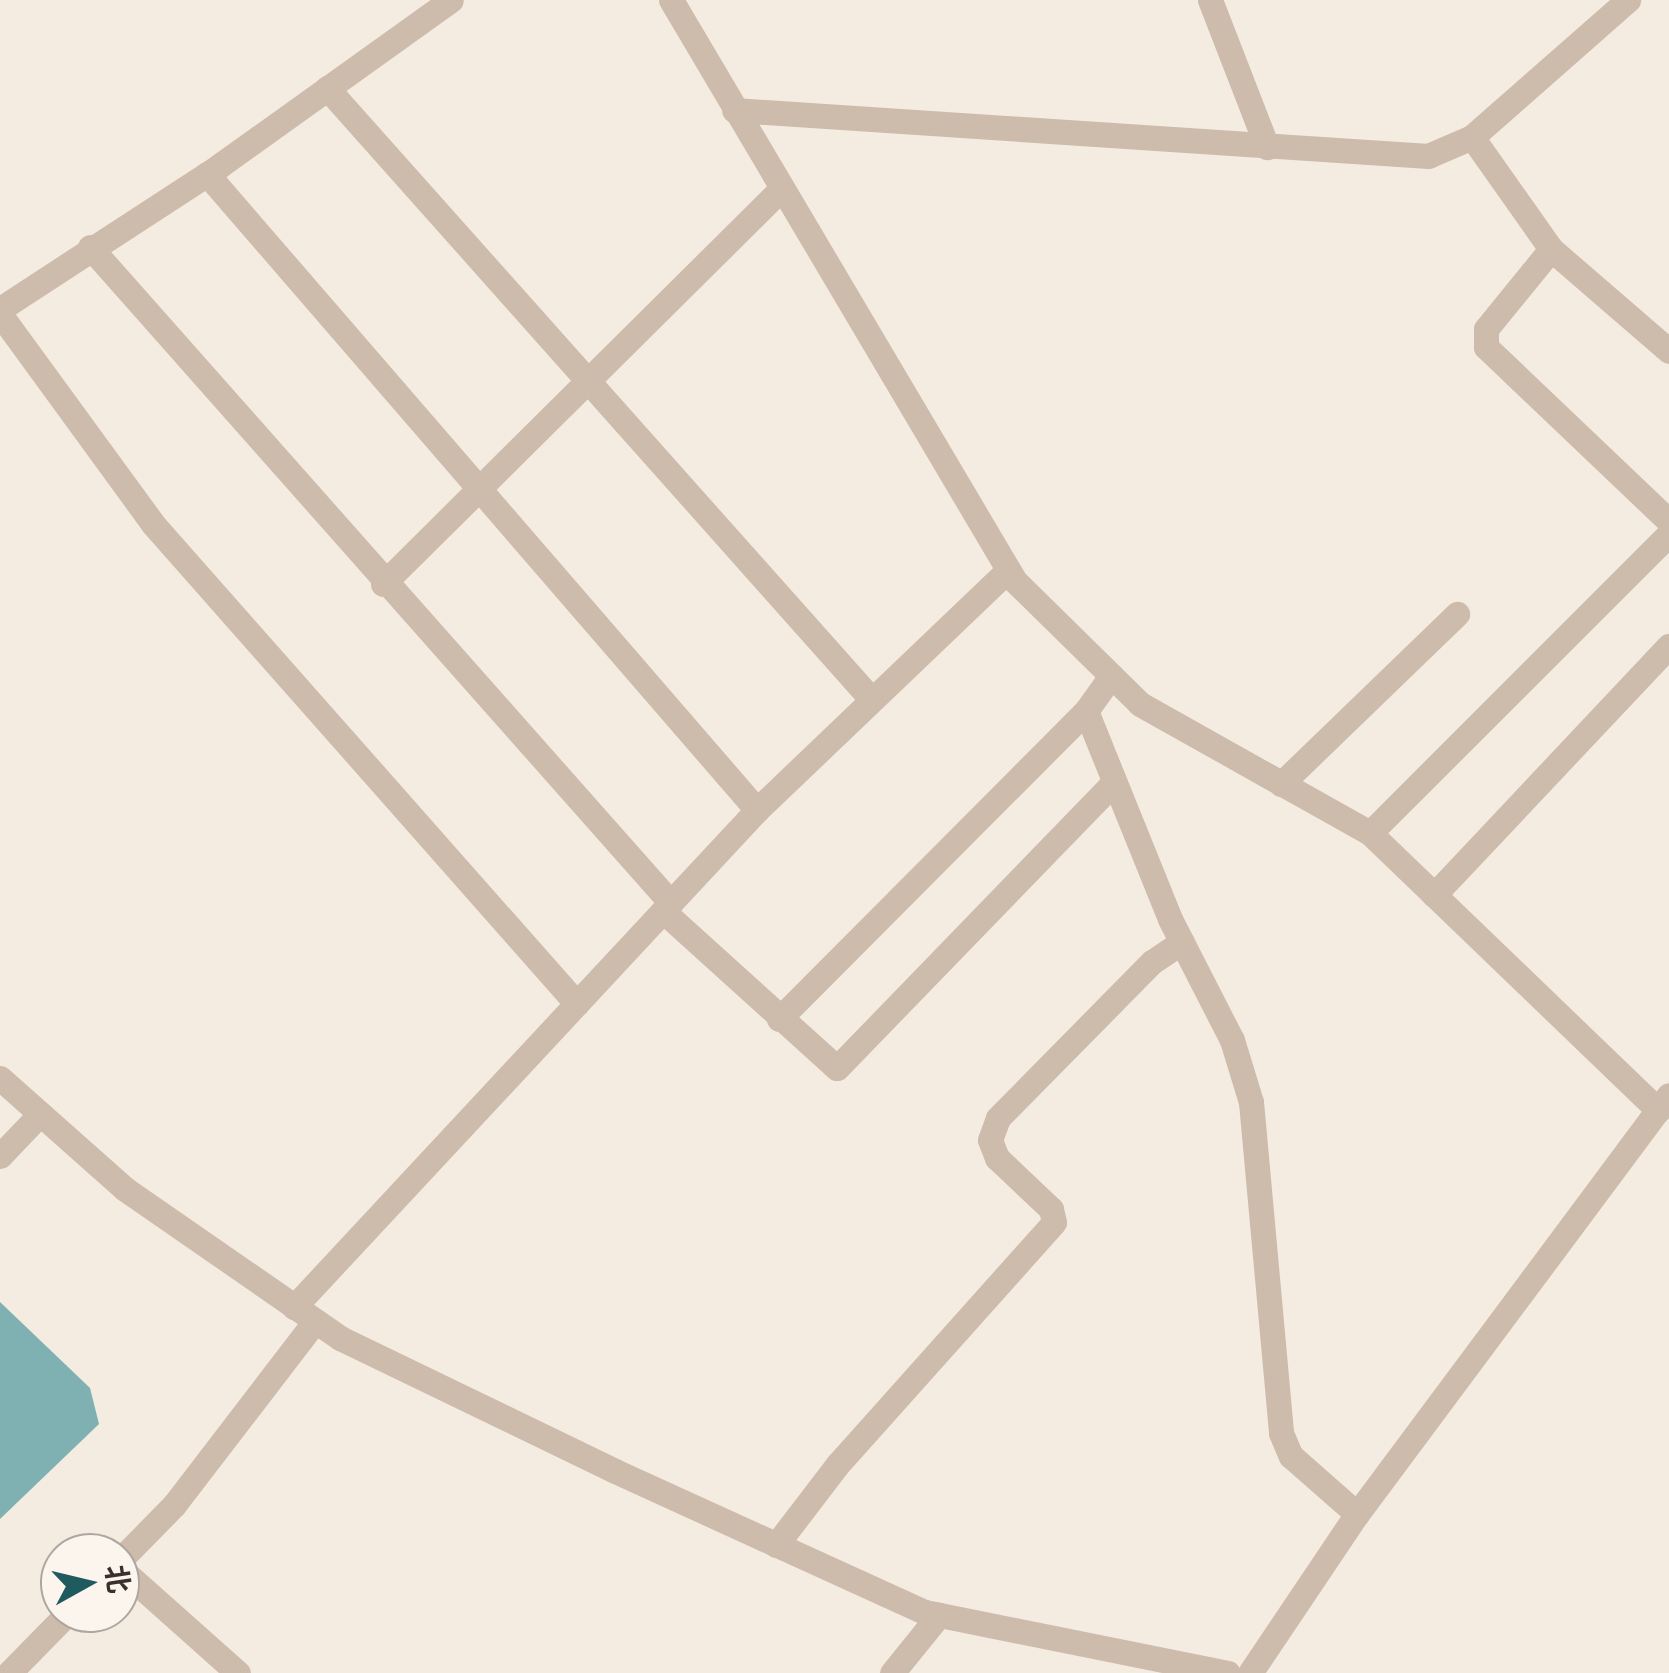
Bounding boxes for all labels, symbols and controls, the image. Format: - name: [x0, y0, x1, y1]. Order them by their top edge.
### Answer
- north arrow: [40, 1533, 140, 1633]
- text: 北: [99, 1563, 137, 1595]

